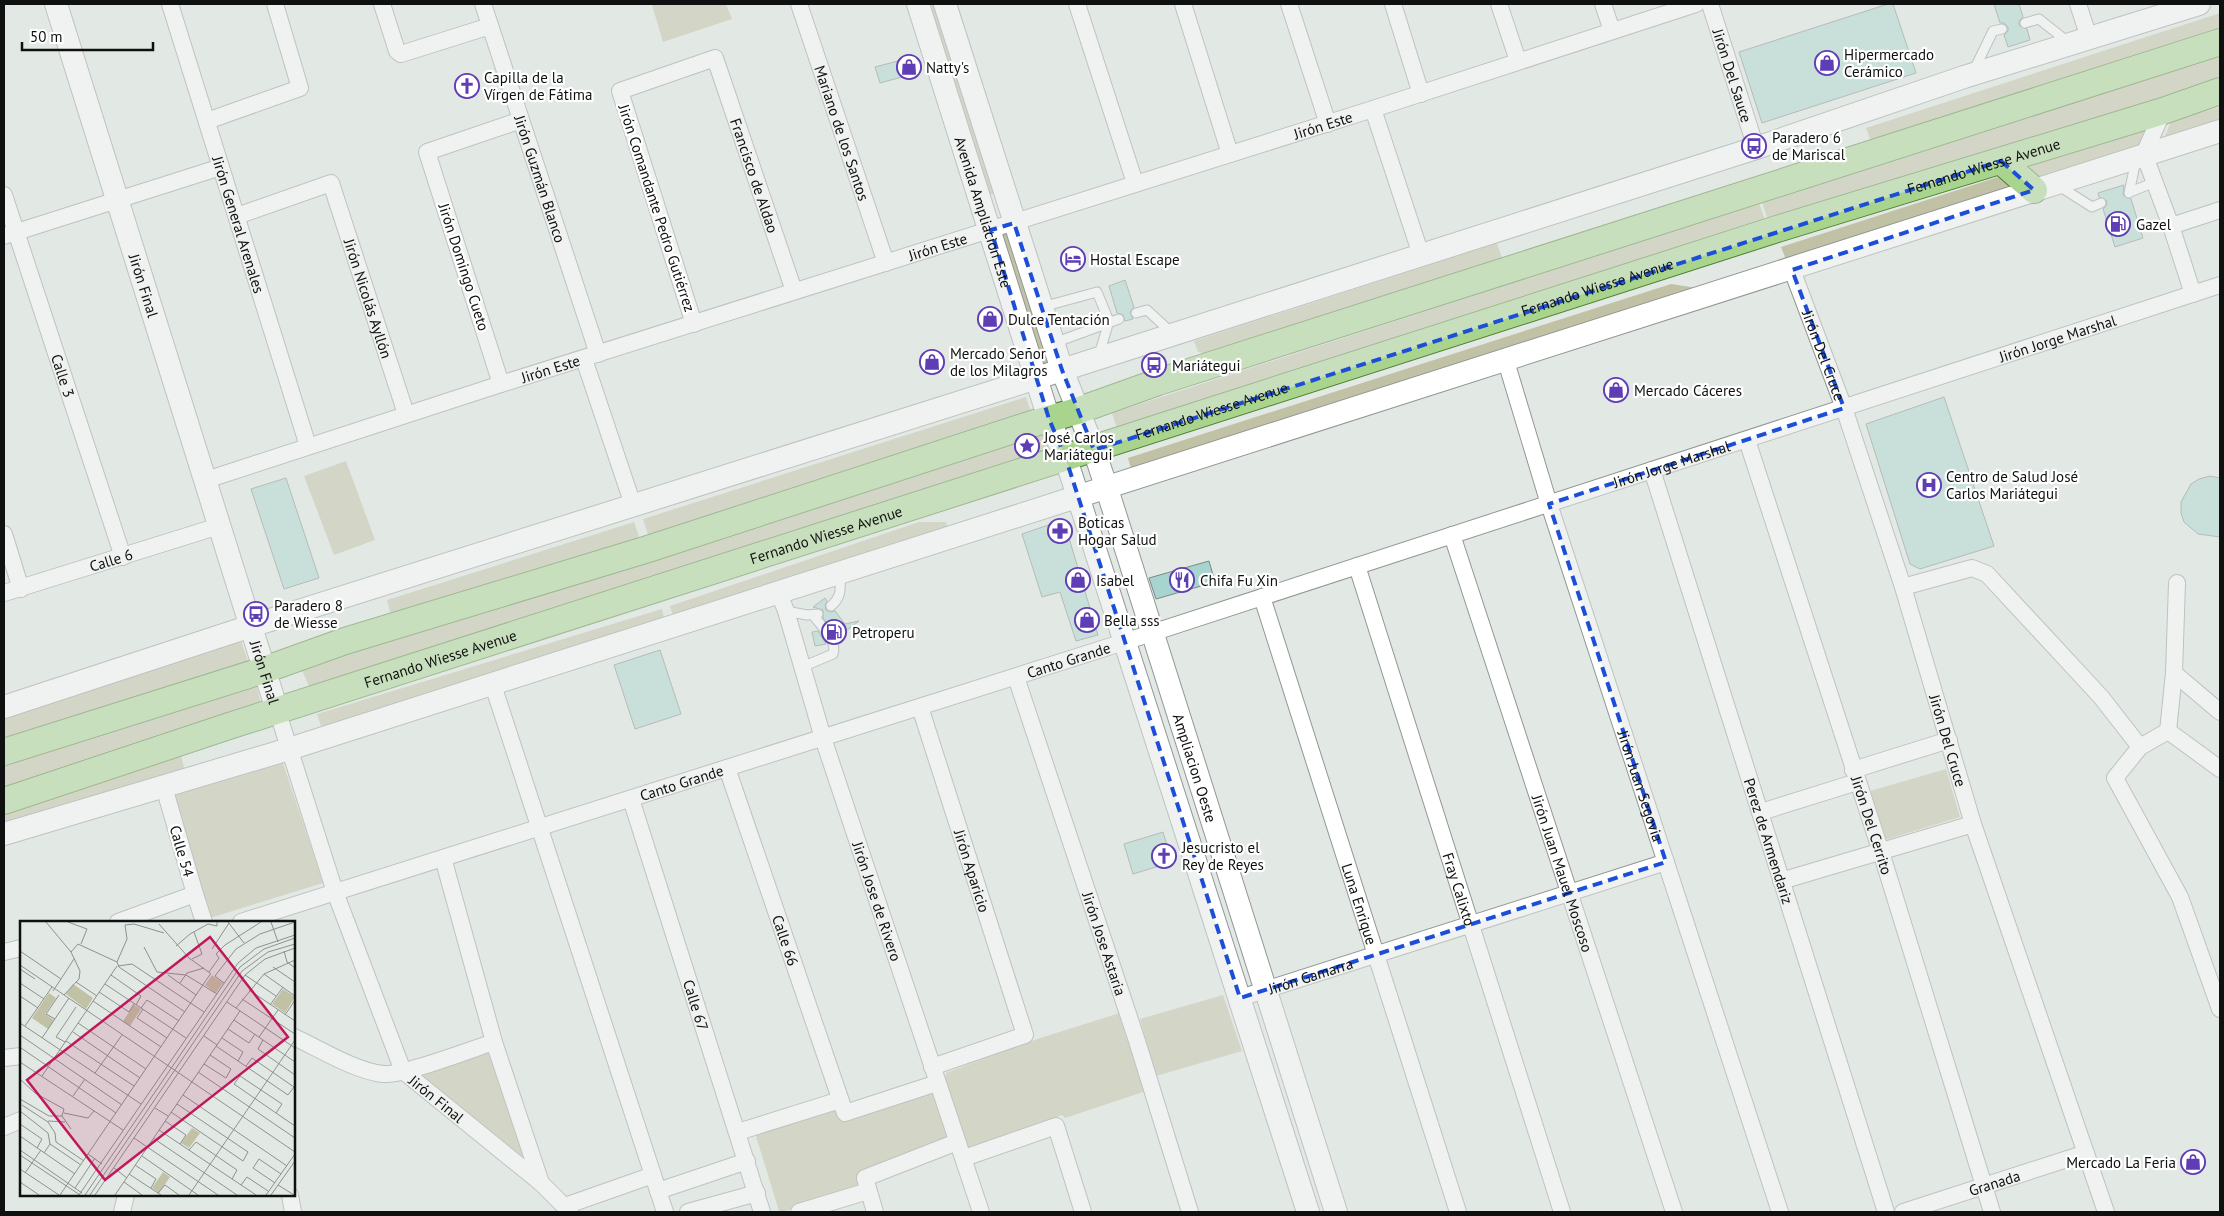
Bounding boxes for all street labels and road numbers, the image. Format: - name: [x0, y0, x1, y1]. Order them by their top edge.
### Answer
- street label: Jirón Del Sauce: [1709, 25, 1757, 125]
- street label: Mariano de los Santos: [811, 63, 874, 203]
- street label: Jirón Comandante Pedro Gutiérrez: [614, 101, 700, 314]
- street label: Jirón Este: [1290, 107, 1355, 143]
- street label: Jirón Guzmán Blanco: [510, 112, 570, 245]
- street label: Francisco de Aldao: [727, 115, 783, 235]
- street label: Avenida Ampliacion Este: [951, 134, 1016, 290]
- street label: Fernando Wiesse Avenue: [1905, 134, 2062, 198]
- street label: Jirón General Arenales: [208, 153, 269, 295]
- street label: Jirón Domingo Cueto: [434, 200, 494, 333]
- street label: Jirón Este: [905, 228, 969, 265]
- street label: Jirón Nicolás Ayllón: [340, 235, 397, 361]
- street label: Jirón Final: [125, 250, 163, 320]
- street label: Fernando Wiesse Avenue: [1518, 253, 1676, 320]
- street label: Jirón Del Cruce: [1798, 306, 1850, 403]
- street label: Jirón Jorge Marshal: [1996, 310, 2119, 366]
- street label: Jirón Este: [518, 350, 582, 387]
- street label: Calle 3: [47, 351, 79, 400]
- street label: Fernando Wiesse Avenue: [1133, 377, 1290, 444]
- street label: Jirón Jorge Marshal: [1610, 436, 1733, 492]
- street label: Fernando Wiesse Avenue: [747, 501, 904, 568]
- street label: Calle 6: [87, 544, 135, 575]
- street label: Fernando Wiesse Avenue: [362, 625, 519, 692]
- street label: Jirón Final: [246, 637, 284, 707]
- street label: Canto Grande: [1024, 637, 1113, 682]
- street label: Jirón Del Cruce: [1925, 691, 1971, 789]
- street label: Ampliacion Oeste: [1169, 711, 1221, 824]
- street label: Jirón Juan Segovia: [1614, 727, 1668, 844]
- street label: Canto Grande: [637, 760, 726, 805]
- street label: Jirón Del Cerrito: [1847, 773, 1897, 877]
- street label: Perez de Armendariz: [1740, 776, 1798, 906]
- street label: Jirón Juan Mauel Moscoso: [1528, 791, 1598, 954]
- street label: Calle 54: [166, 823, 198, 879]
- street label: Jirón Aparicio: [950, 826, 995, 914]
- street label: Jirón Jose de Rivero: [848, 838, 906, 964]
- street label: Fray Calixto: [1439, 850, 1480, 928]
- street label: Luna Enrique: [1338, 861, 1382, 947]
- street label: Jirón Jose Astaria: [1078, 888, 1131, 998]
- street label: Calle 66: [768, 912, 803, 968]
- street label: Jirón Gamarra: [1265, 953, 1355, 998]
- street label: Calle 67: [679, 977, 713, 1033]
- street label: Jirón Final: [405, 1070, 469, 1127]
- street label: Granada: [1966, 1165, 2022, 1200]

